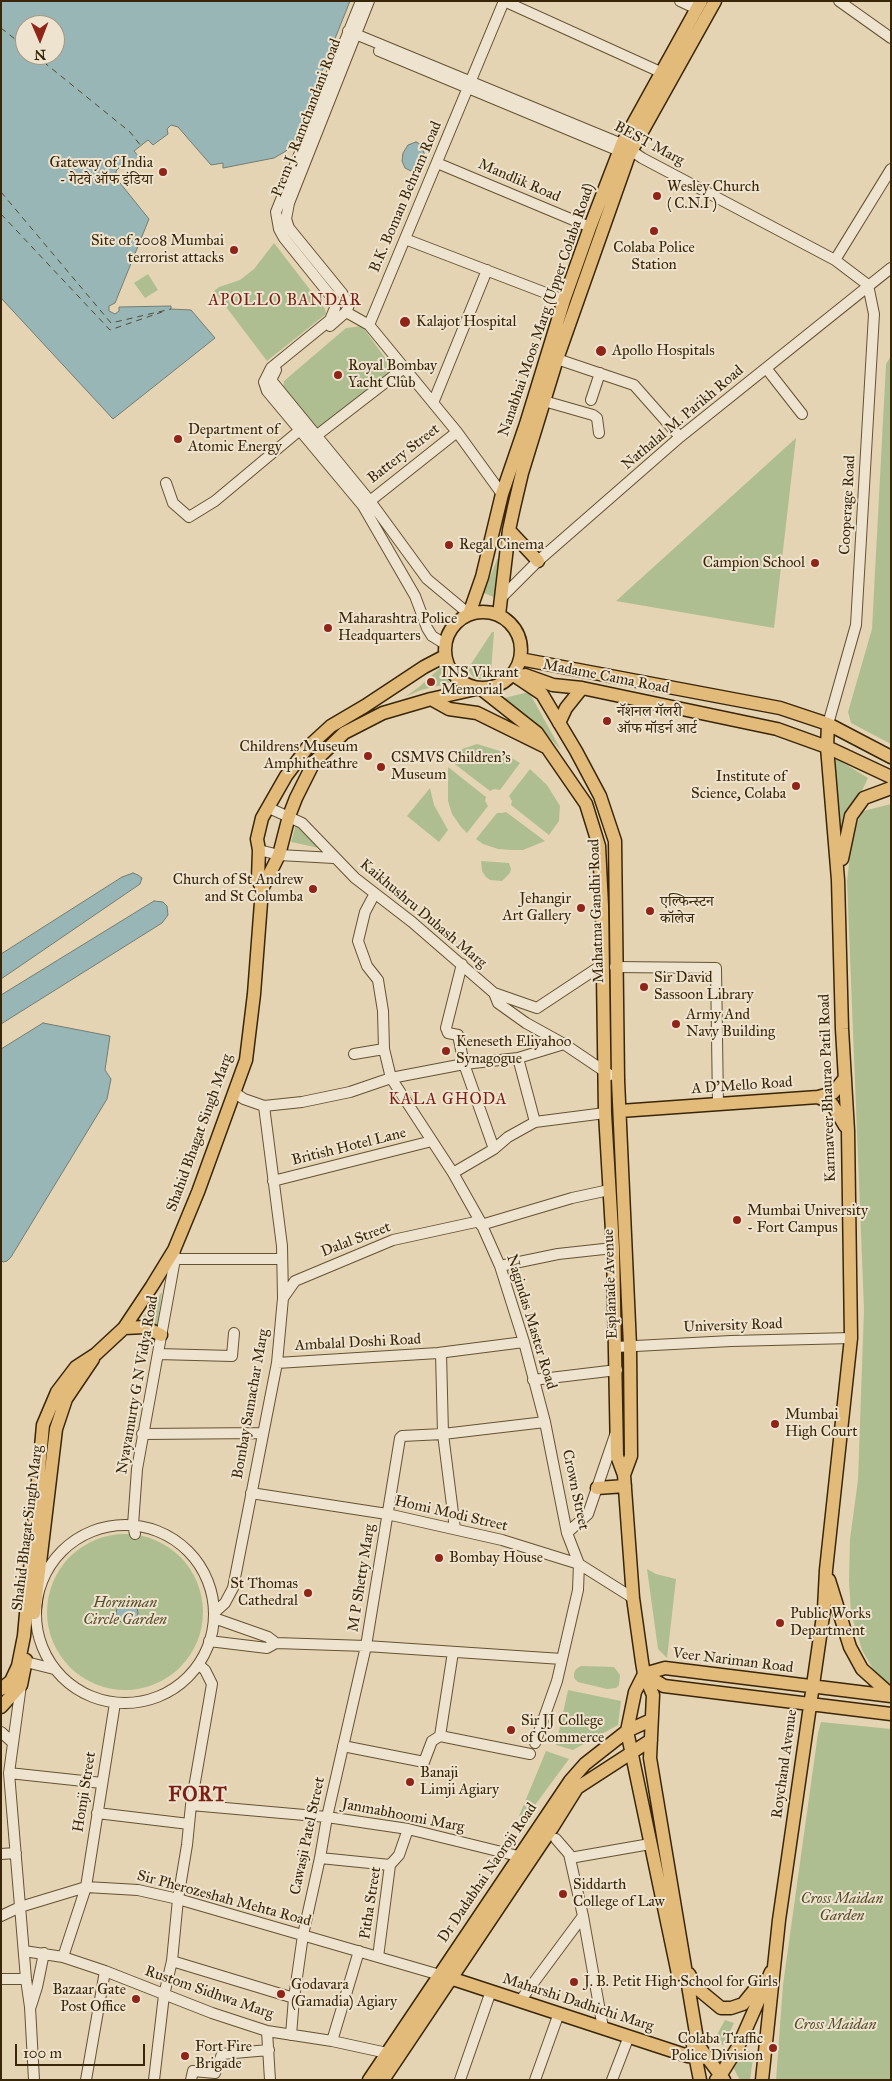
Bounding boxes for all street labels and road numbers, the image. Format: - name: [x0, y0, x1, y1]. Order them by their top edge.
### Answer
- street label: Prem J. Ramchandani Road: [268, 36, 346, 200]
- street label: BEST Marg: [611, 118, 687, 170]
- street label: B.K. Boman Behram Road: [366, 119, 446, 275]
- street label: Mandlik Road: [475, 156, 563, 206]
- street label: Nanabhai Moos Marg (Upper Colaba Road): [495, 181, 599, 439]
- street label: Nathalal M. Parikh Road: [619, 362, 747, 474]
- street label: Battery Street: [364, 420, 444, 488]
- street label: Cooperage Road: [836, 455, 860, 555]
- street label: Madame Cama Road: [541, 656, 671, 698]
- street label: Mahatma Gandhi Road: [585, 838, 609, 984]
- street label: Kaikhushru Dubash Marg: [356, 856, 490, 972]
- street label: Karmaveer Bhaurao Patil Road: [816, 993, 840, 1183]
- street label: Shahid Bhagat Singh Marg: [163, 1052, 237, 1214]
- street label: A D'Mello Road: [691, 1073, 793, 1099]
- street label: British Hotel Lane: [290, 1124, 408, 1170]
- street label: Dalal Street: [319, 1218, 393, 1262]
- street label: Esplanade Avenue: [600, 1228, 622, 1340]
- street label: Nagindas Master Road: [502, 1252, 560, 1392]
- street label: Nyayamurty G N Vidya Road: [113, 1294, 163, 1476]
- street label: University Road: [683, 1315, 783, 1337]
- street label: Bombay Samachar Marg: [229, 1328, 273, 1480]
- street label: Ambalal Doshi Road: [294, 1331, 422, 1355]
- street label: Shahid Bhagat Singh Marg: [9, 1444, 47, 1612]
- street label: Crown Street: [558, 1448, 592, 1532]
- street label: Homi Modi Street: [393, 1492, 509, 1536]
- street label: M P Shetty Marg: [345, 1523, 379, 1633]
- street label: Veer Nariman Road: [672, 1645, 794, 1677]
- street label: Roychand Avenue: [768, 1708, 802, 1820]
- street label: Homji Street: [70, 1750, 100, 1834]
- street label: Cawasji Patel Street: [287, 1776, 329, 1896]
- street label: Janmabhoomi Marg: [340, 1795, 466, 1837]
- street label: Dr Dadabhai Naoroji Road: [435, 1800, 541, 1946]
- street label: Pitha Street: [356, 1865, 386, 1941]
- street label: Sir Pherozeshah Mehta Road: [135, 1867, 313, 1931]
- street label: Rustom Sidhwa Marg: [142, 1963, 276, 2023]
- street label: Maharshi Dadhichi Marg: [500, 1970, 656, 2036]

